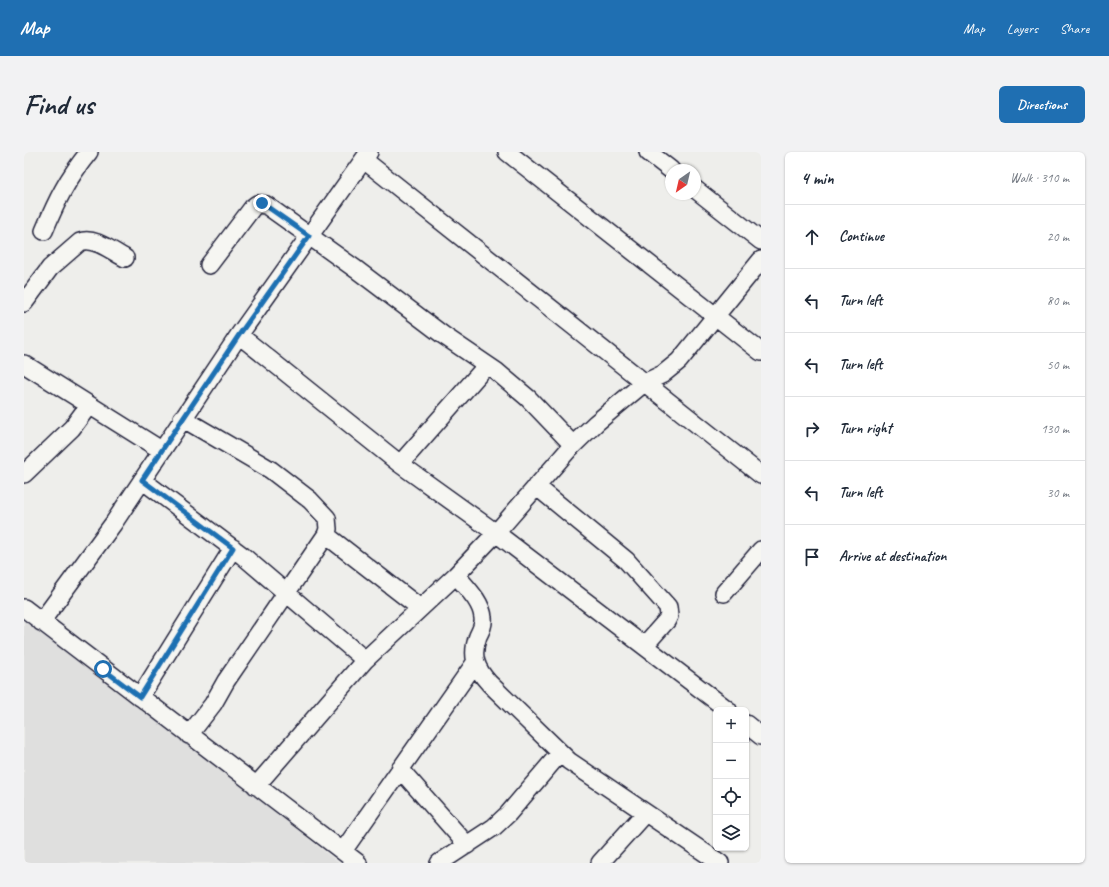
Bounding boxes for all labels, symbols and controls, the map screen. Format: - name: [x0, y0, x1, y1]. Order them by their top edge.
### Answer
- text: Map: [20, 16, 50, 40]
- text: Map: [963, 20, 985, 37]
- text: Layers: [1007, 20, 1038, 37]
- text: Share: [1060, 20, 1089, 37]
- button: Directions: [999, 86, 1085, 123]
- text: Find us: [24, 87, 94, 122]
- north arrow: [665, 164, 701, 200]
- text: 4 min: [801, 168, 834, 189]
- text: Walk · 310 m: [1010, 170, 1069, 186]
- route end: [253, 194, 271, 212]
- icon: ahead: [801, 226, 823, 248]
- text: Continue: [839, 227, 884, 246]
- text: 20 m: [1047, 229, 1069, 245]
- icon: left: [801, 290, 823, 312]
- text: Turn left: [839, 291, 882, 310]
- text: 80 m: [1047, 293, 1069, 309]
- icon: left: [801, 354, 823, 376]
- text: Turn left: [839, 355, 882, 374]
- text: 50 m: [1047, 357, 1069, 373]
- icon: right: [801, 418, 823, 440]
- text: Turn right: [839, 419, 892, 438]
- text: 130 m: [1041, 421, 1069, 437]
- icon: left: [801, 482, 823, 504]
- text: Turn left: [839, 483, 882, 502]
- text: 30 m: [1047, 485, 1069, 501]
- icon: arrive: [801, 546, 823, 568]
- text: Arrive at destination: [839, 547, 946, 566]
- route start: [94, 660, 112, 678]
- map controls: [713, 707, 749, 851]
- button: +: [713, 707, 749, 743]
- button: −: [713, 743, 749, 779]
- button: locate: [713, 779, 749, 815]
- button: layers: [713, 815, 749, 851]

